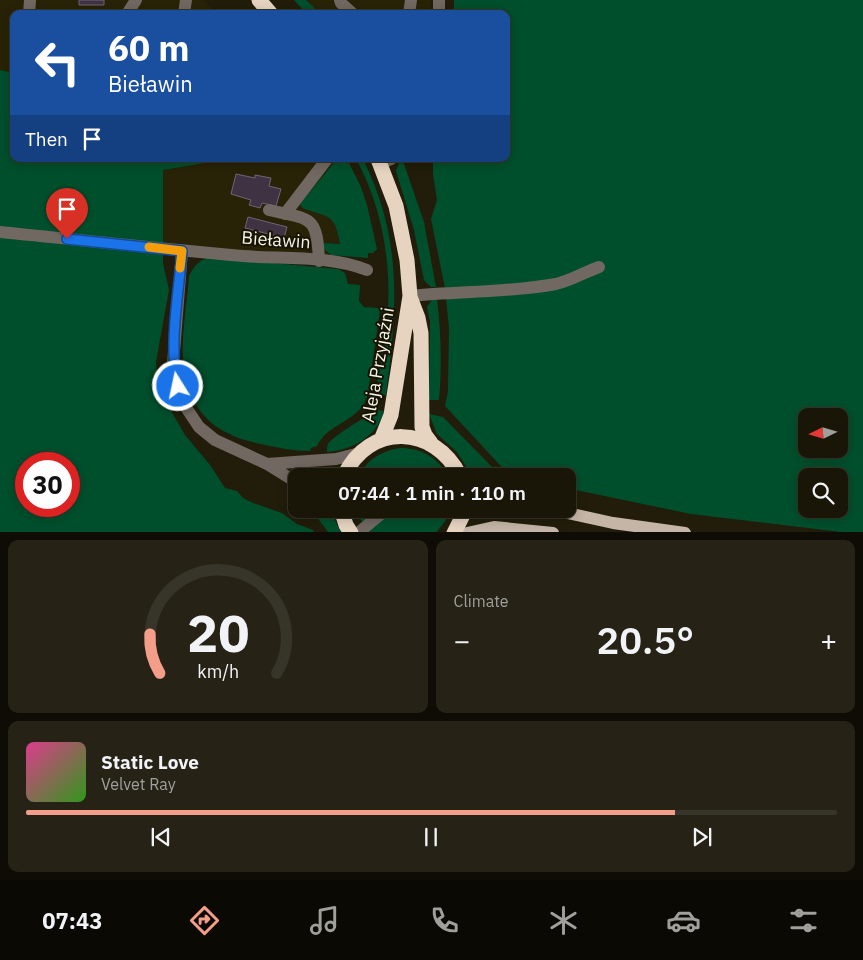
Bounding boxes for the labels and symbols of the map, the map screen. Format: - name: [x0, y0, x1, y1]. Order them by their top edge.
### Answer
- pin: [46, 188, 88, 239]
- street label: Bieławin: [241, 226, 311, 253]
- street label: Aleja Przyjaźni: [356, 306, 399, 424]
- position arrow: [151, 359, 203, 411]
- north arrow: [798, 408, 848, 458]
- speed limit sign: 30: [15, 452, 80, 517]

